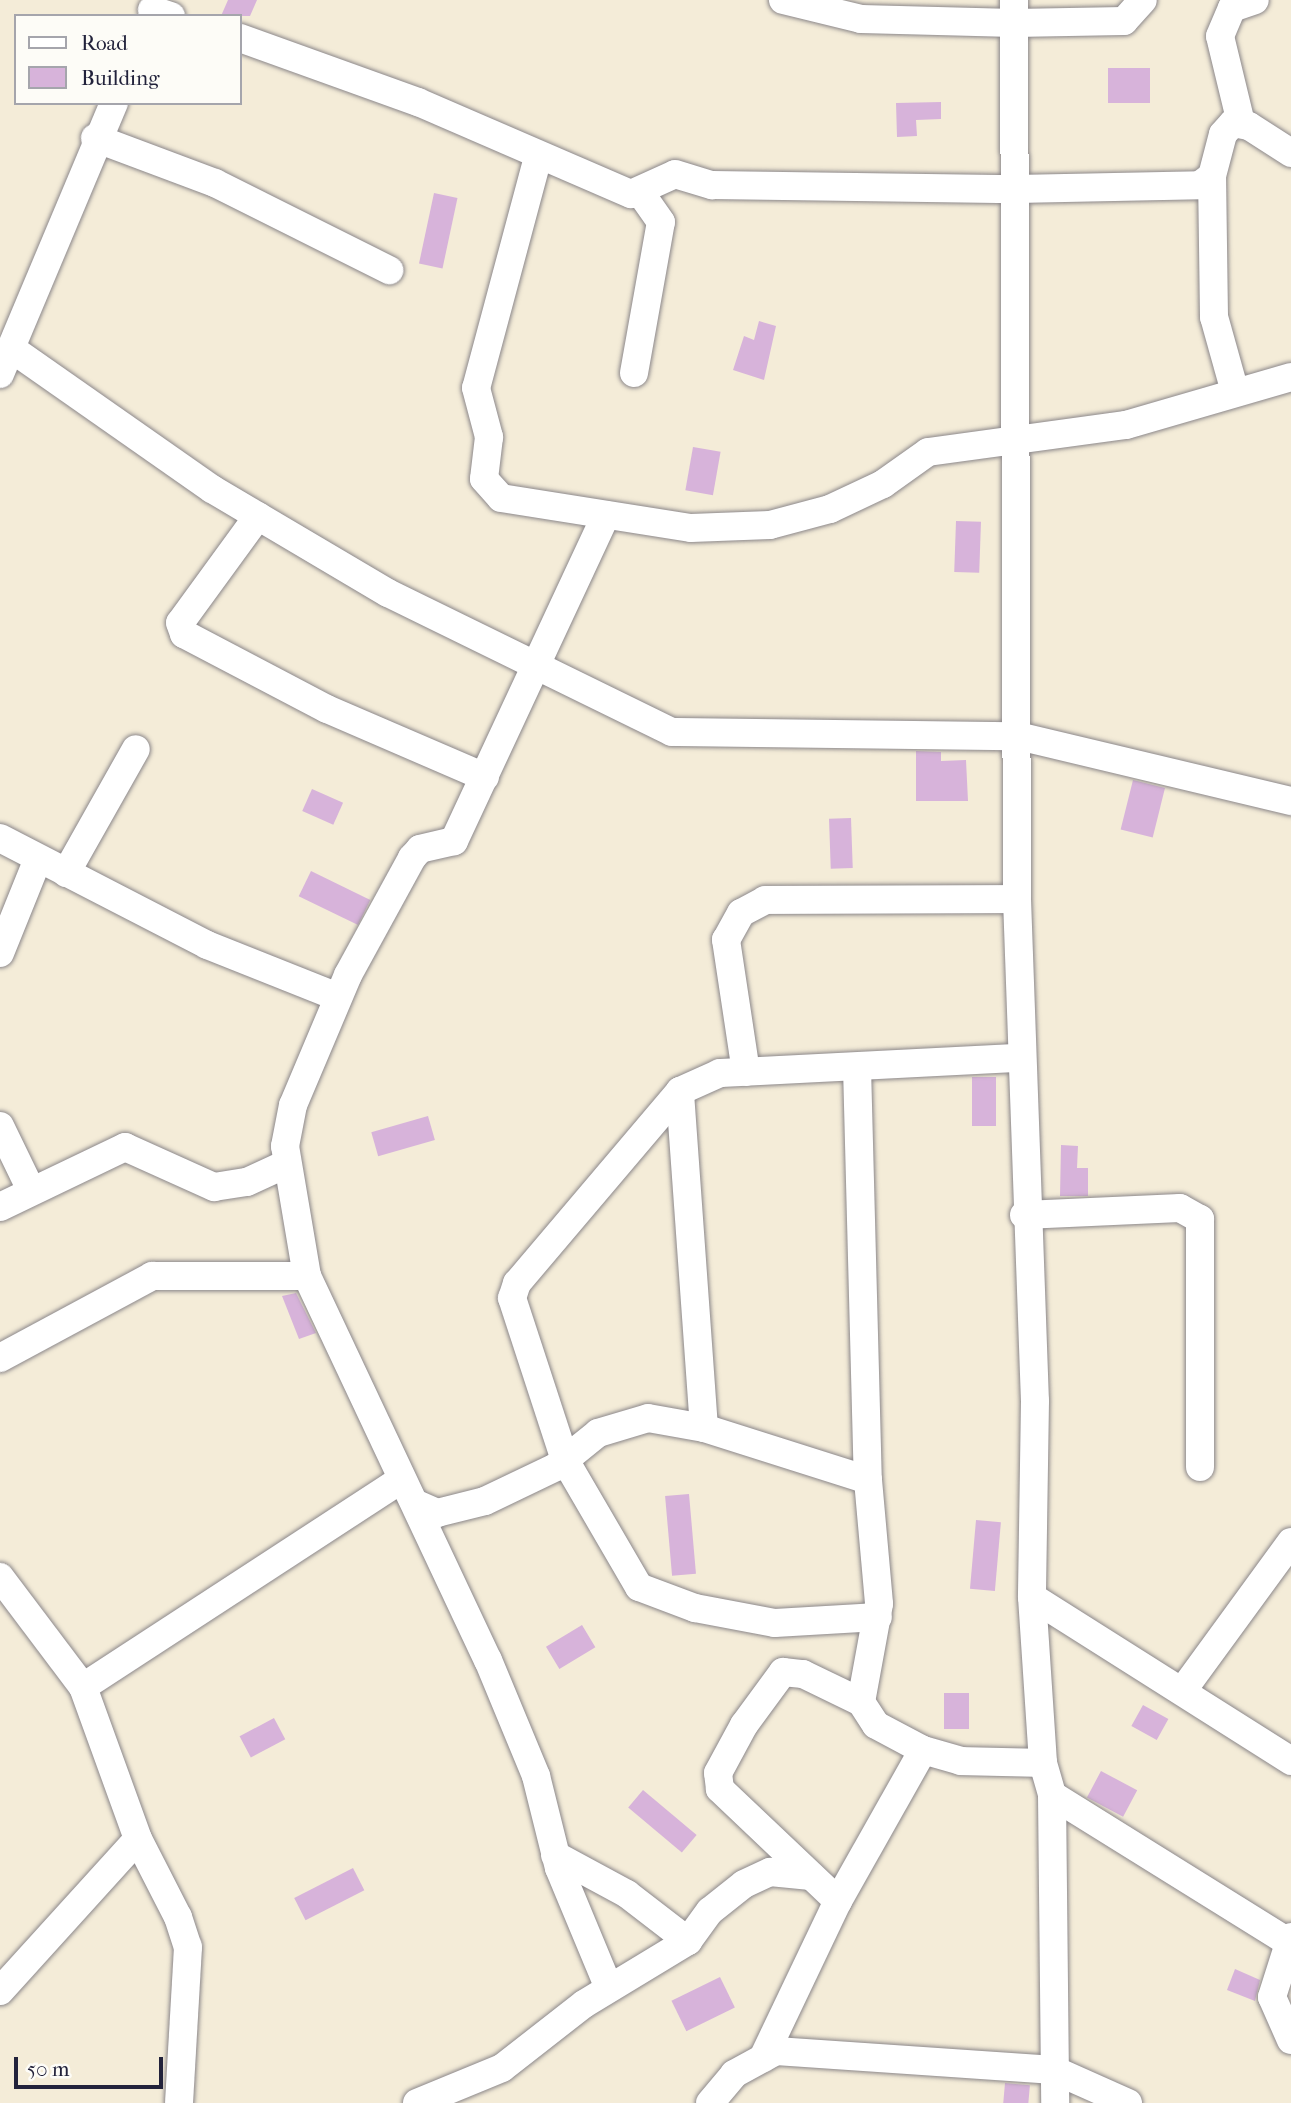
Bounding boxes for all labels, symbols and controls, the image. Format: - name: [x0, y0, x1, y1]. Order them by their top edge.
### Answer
- legend: [14, 14, 242, 105]
- text: Road: [81, 31, 128, 55]
- text: Building: [81, 66, 159, 90]
- scale bar: [18, 2044, 166, 2088]
- text: 50 m: [27, 2057, 70, 2081]

